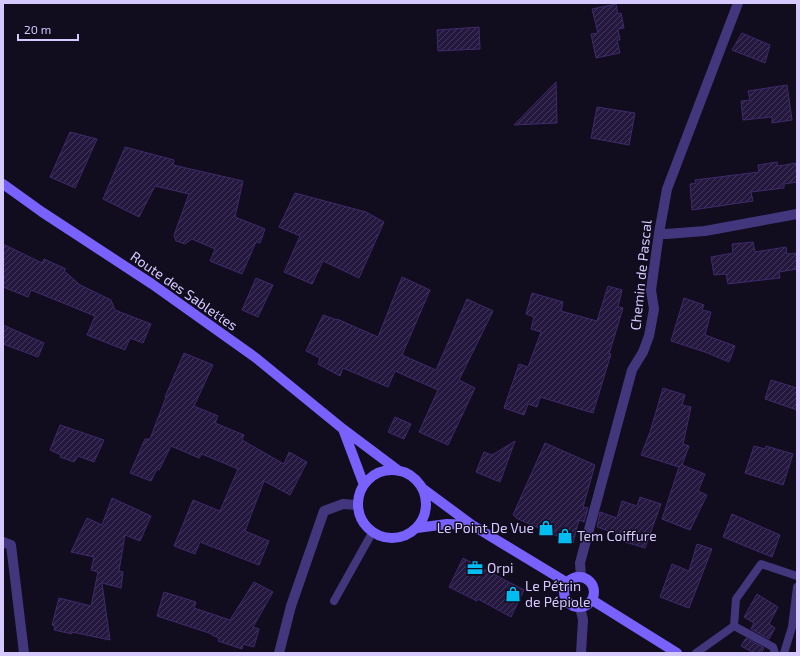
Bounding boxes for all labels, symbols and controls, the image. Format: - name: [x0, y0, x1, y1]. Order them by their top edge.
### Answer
- scale bar: [18, 16, 78, 42]
- text: 20 m: [24, 22, 51, 36]
- street label: Chemin de Pascal: [626, 218, 655, 331]
- street label: Route des Sablettes: [127, 247, 241, 334]
- place label: Le Point De Vue: [437, 519, 534, 536]
- shop icon: Le Point De Vue: [537, 519, 555, 537]
- shop icon: Tem Coiffure: [556, 527, 574, 545]
- place label: Tem Coiffure: [577, 527, 657, 544]
- office icon: Orpi: [466, 559, 484, 577]
- place label: Orpi: [487, 559, 514, 576]
- place label: Le Pétrin de Pépiole: [525, 577, 591, 610]
- shop icon: Le Pétrin de Pépiole: [504, 585, 522, 603]

